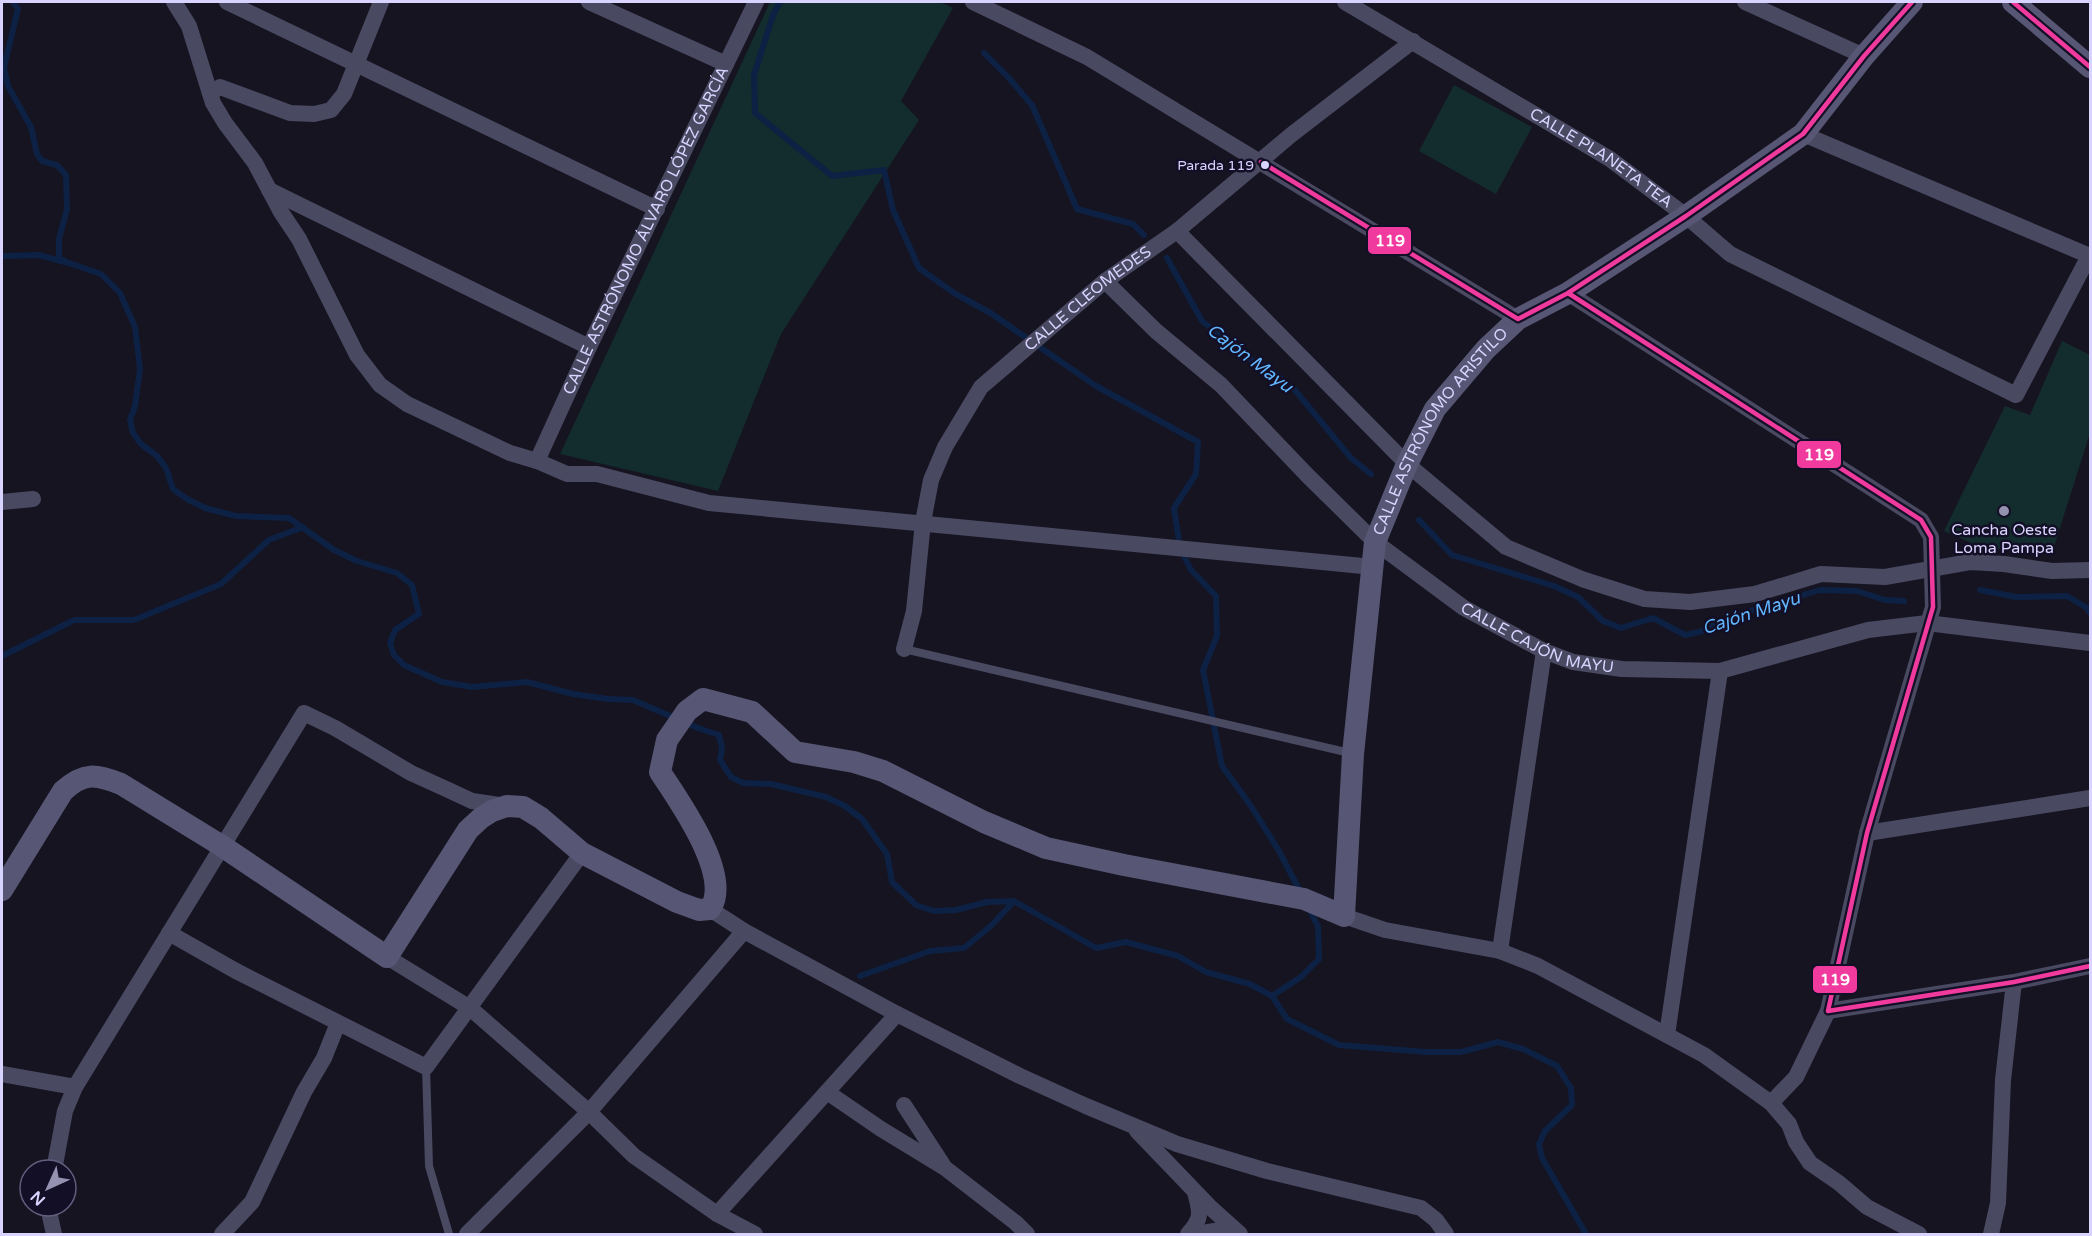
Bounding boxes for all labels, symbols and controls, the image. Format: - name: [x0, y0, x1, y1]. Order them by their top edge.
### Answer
- street label: CALLE ASTRÓNOMO ÁLVARO LÓPEZ GARCÍA: [559, 63, 733, 398]
- street label: CALLE PLANETA TEA: [1526, 104, 1677, 212]
- place label: Parada 119: [1177, 157, 1254, 174]
- marker: Parada 119: [1259, 159, 1271, 171]
- line badge: 119: [1367, 226, 1412, 255]
- text: 119: [1375, 231, 1405, 251]
- street label: CALLE CLEOMEDES: [1020, 242, 1155, 356]
- water label: Cajón Mayu: [1203, 319, 1298, 398]
- street label: CALLE ASTRÓNOMO ARISTILO: [1369, 324, 1512, 538]
- line badge: 119: [1796, 440, 1842, 469]
- text: 119: [1804, 445, 1834, 465]
- marker: Cancha Oeste Loma Pampa: [1997, 504, 2011, 518]
- place label: Cancha Oeste Loma Pampa: [1951, 520, 2057, 558]
- water label: Cajón Mayu: [1699, 586, 1804, 639]
- street label: CALLE CAJÓN MAYU: [1457, 598, 1615, 678]
- line badge: 119: [1812, 965, 1858, 994]
- text: 119: [1820, 970, 1850, 990]
- north arrow: [18, 1158, 78, 1218]
- text: N: [26, 1186, 50, 1210]

